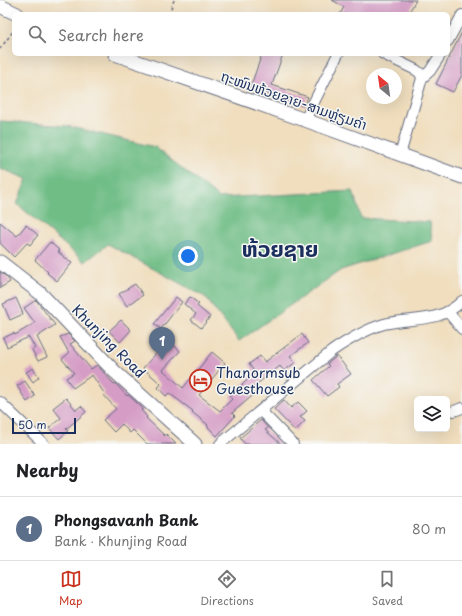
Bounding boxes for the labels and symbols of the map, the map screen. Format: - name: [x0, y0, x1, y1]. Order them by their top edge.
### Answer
- street label: ຖະໜົນຫ້ວຍຊາຍ-ສາມຫຼ່ຽມຄຳ: [218, 65, 370, 135]
- north arrow: [366, 68, 402, 104]
- district label: ຫ້ວຍຊາຍ: [242, 231, 318, 264]
- your location: [178, 246, 198, 266]
- street label: Khunjing Road: [67, 299, 151, 383]
- pin: 1: [149, 327, 175, 360]
- place label: Thanormsub Guesthouse: [216, 362, 300, 399]
- hotel icon: Thanormsub Guesthouse: [187, 367, 213, 393]
- scale bar: [12, 416, 76, 435]

